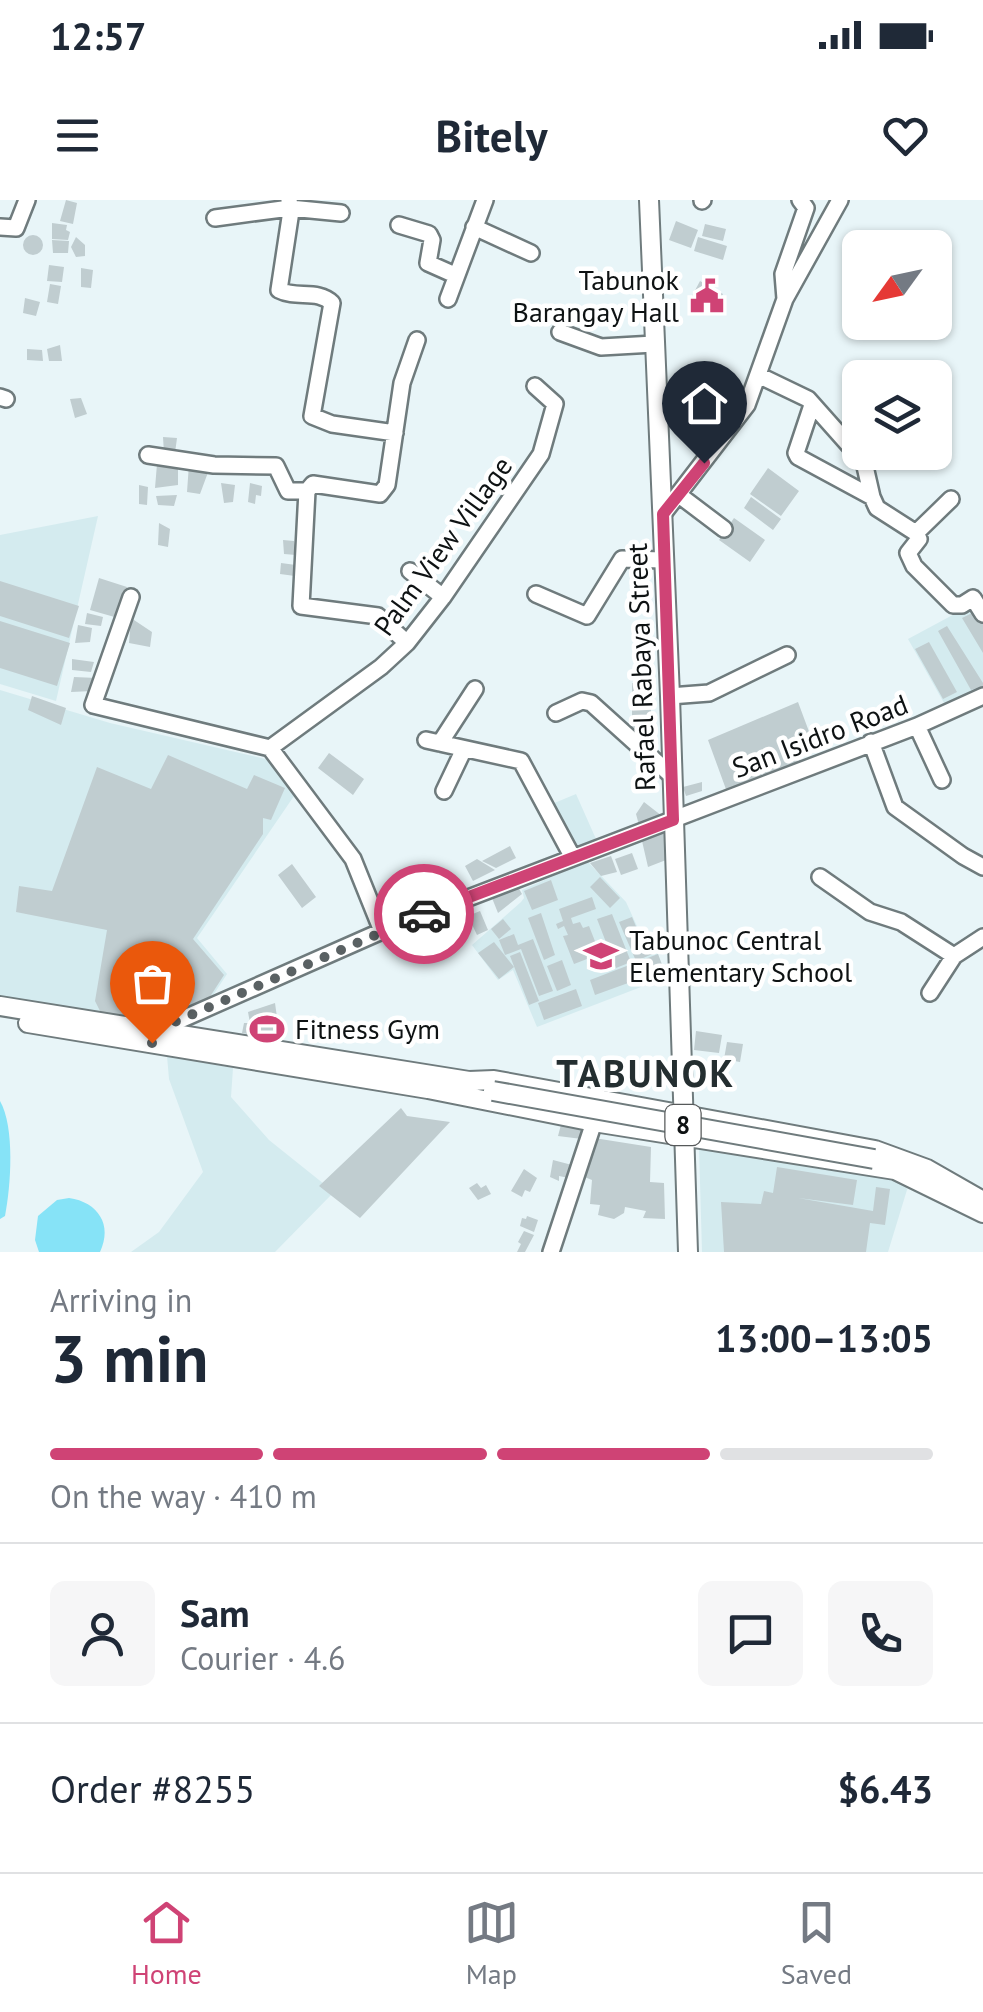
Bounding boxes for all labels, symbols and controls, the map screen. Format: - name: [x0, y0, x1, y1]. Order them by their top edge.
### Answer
- text: 12:57: [50, 11, 146, 60]
- text: Bitely: [436, 106, 547, 164]
- icon: menu: [50, 108, 105, 163]
- icon: heart: [878, 108, 933, 163]
- north arrow: [842, 230, 952, 340]
- map controls: [842, 230, 952, 470]
- place label: Tabunok Barangay Hall: [513, 261, 680, 330]
- public building icon: Tabunok Barangay Hall: [688, 277, 726, 315]
- button: layers: [842, 360, 952, 470]
- pin: [662, 361, 747, 464]
- icon: home: [677, 376, 732, 431]
- street label: Palm View Village: [365, 449, 520, 643]
- street label: Rafael Rabaya Street: [618, 542, 663, 792]
- street label: San Isidro Road: [727, 685, 913, 786]
- courier: [374, 864, 474, 964]
- icon: car: [397, 887, 452, 942]
- place label: Tabunoc Central Elementary School: [629, 921, 852, 990]
- school or university icon: Tabunoc Central Elementary School: [582, 937, 620, 975]
- pin: [110, 941, 195, 1044]
- icon: bag: [125, 956, 180, 1011]
- sports icon: Fitness Gym: [248, 1010, 286, 1048]
- place label: Fitness Gym: [295, 1010, 440, 1047]
- district label: TABUNOK: [556, 1048, 736, 1097]
- road number: 8: [666, 1105, 700, 1145]
- text: Arriving in: [50, 1279, 192, 1321]
- text: 13:00–13:05: [715, 1313, 933, 1362]
- text: 3 min: [50, 1316, 209, 1400]
- text: On the way · 410 m: [50, 1475, 317, 1517]
- button: person: [50, 1581, 155, 1686]
- button: chat: [698, 1581, 803, 1686]
- button: phone: [828, 1581, 933, 1686]
- text: Sam: [180, 1588, 250, 1637]
- text: Courier · 4.6: [180, 1637, 346, 1679]
- text: Order #8255: [50, 1764, 255, 1813]
- text: $6.43: [837, 1764, 933, 1813]
- tab: Home: [131, 1895, 202, 1992]
- tab: Map: [464, 1895, 519, 1992]
- tab: Saved: [781, 1895, 852, 1992]

